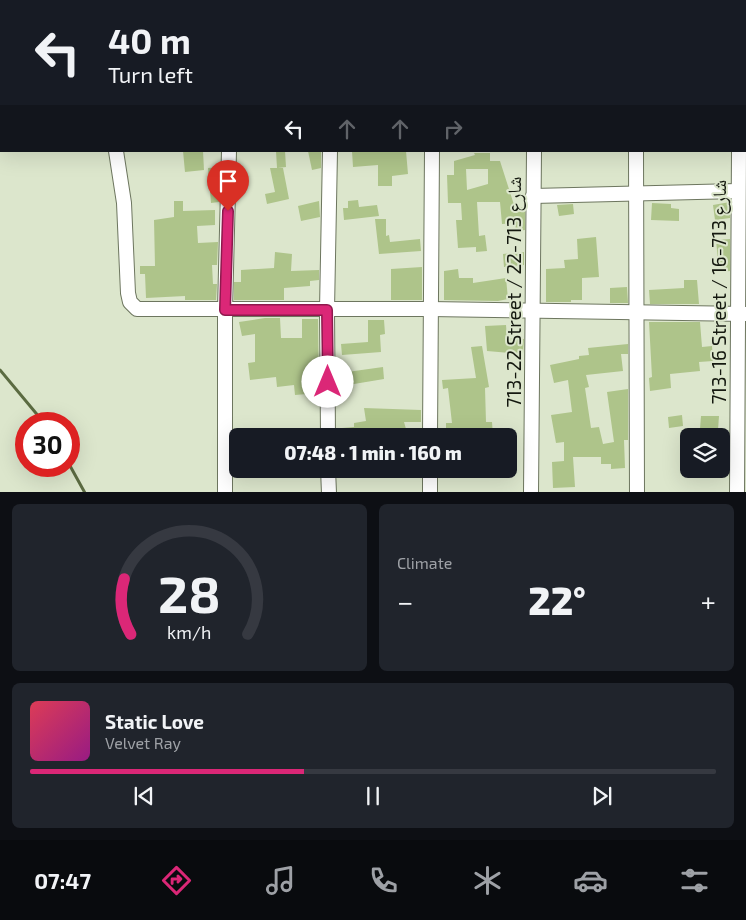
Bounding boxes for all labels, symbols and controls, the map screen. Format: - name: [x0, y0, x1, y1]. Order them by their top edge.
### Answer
- text: 40 m: [108, 19, 191, 61]
- icon: left: [25, 20, 90, 85]
- text: Turn left: [108, 61, 193, 87]
- icon: left: [280, 115, 308, 143]
- icon: ahead: [333, 115, 361, 143]
- icon: ahead: [386, 115, 414, 143]
- icon: right: [439, 115, 467, 143]
- pin: [207, 160, 249, 211]
- icon: arrive: [214, 167, 242, 195]
- street label: 713-22 Street / شارع 713-22: [502, 176, 526, 408]
- street label: 713-16 Street / شارع 713-16: [707, 180, 731, 404]
- position arrow: [301, 355, 353, 407]
- speed limit sign: 30: [15, 412, 80, 477]
- map controls: [680, 428, 730, 478]
- button: layers: [680, 428, 730, 478]
- text: 07:48 · 1 min · 160 m: [284, 441, 462, 464]
- text: Climate: [397, 553, 452, 572]
- text: 28: [158, 561, 221, 623]
- text: 22°: [528, 577, 586, 623]
- text: −: [397, 584, 413, 618]
- text: +: [701, 584, 716, 618]
- text: km/h: [167, 621, 212, 643]
- text: Static Love: [105, 710, 204, 733]
- text: Velvet Ray: [105, 733, 181, 752]
- icon: previous: [130, 782, 158, 810]
- icon: pause: [359, 782, 387, 810]
- icon: next: [588, 782, 616, 810]
- icon: directions: [159, 863, 194, 898]
- icon: music: [263, 863, 298, 898]
- icon: phone: [366, 863, 401, 898]
- icon: climate: [470, 863, 505, 898]
- icon: car: [573, 863, 608, 898]
- icon: filters: [677, 863, 712, 898]
- text: 07:47: [34, 867, 91, 893]

